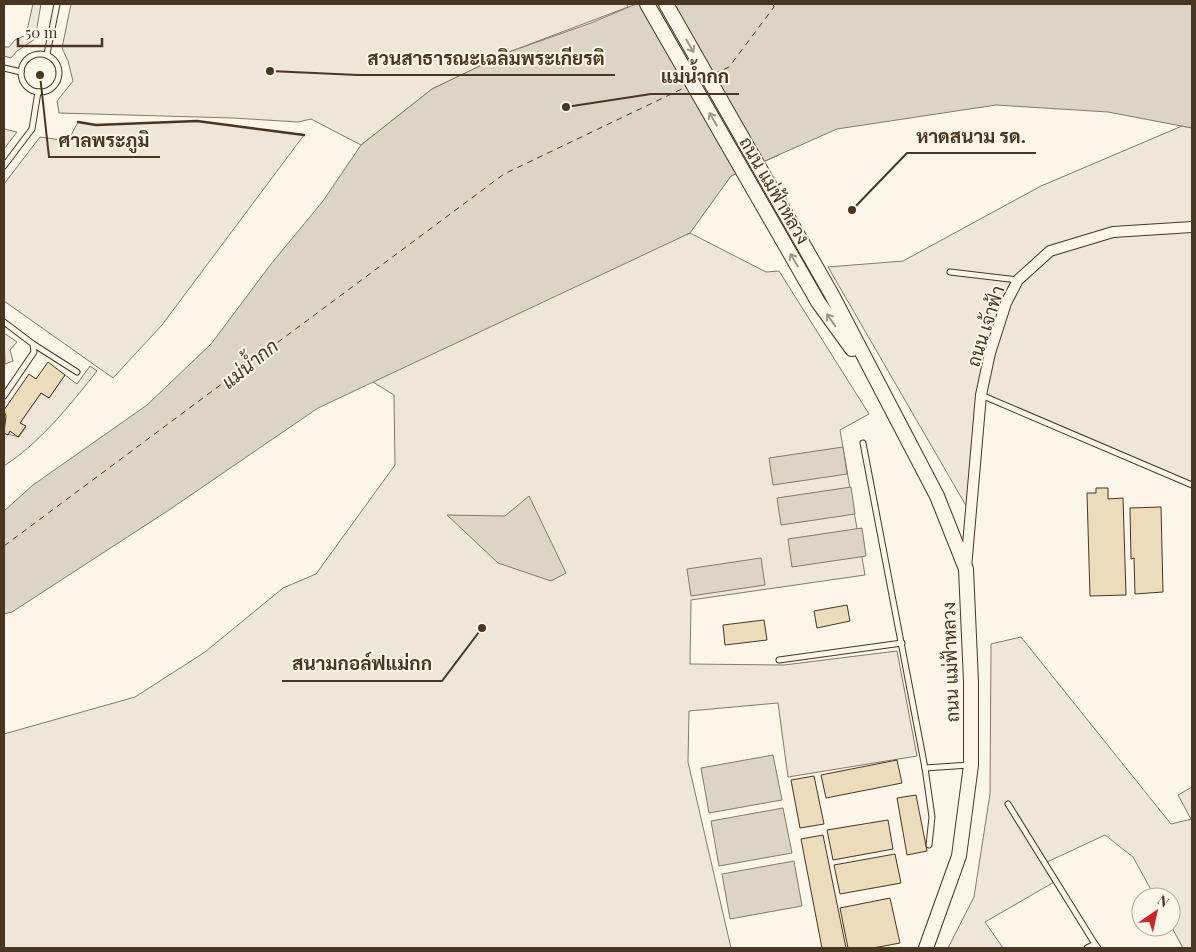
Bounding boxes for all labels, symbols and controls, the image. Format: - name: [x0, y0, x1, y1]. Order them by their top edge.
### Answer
- scale bar: [18, 15, 101, 47]
- text: 50 m: [25, 22, 58, 42]
- one-way arrow: [685, 39, 695, 54]
- callout: สวนสาธารณะเฉลิมพระเกียรติ: [358, 41, 615, 75]
- text: สวนสาธารณะเฉลิมพระเกียรติ: [367, 44, 605, 70]
- text: แม่น้ำกก: [661, 59, 729, 88]
- callout: แม่น้ำกก: [651, 60, 739, 94]
- one-way arrow: [708, 112, 717, 127]
- callout: หาดสนาม รด.: [907, 119, 1036, 153]
- text: หาดสนาม รด.: [916, 122, 1026, 148]
- callout: ศาลพระภูมิ: [49, 123, 160, 157]
- text: ศาลพระภูมิ: [59, 126, 149, 154]
- street label: ถนน แม่ฟ้าหลวง: [735, 132, 815, 248]
- one-way arrow: [789, 252, 799, 267]
- street label: ถนน เจ้าฟ้า: [961, 282, 1009, 370]
- one-way arrow: [826, 314, 836, 328]
- water label: แม่น้ำกก: [215, 331, 283, 394]
- street label: ถนน แม่ฟ้าหลวง: [936, 601, 964, 723]
- callout: สนามกอล์ฟแม่กก: [282, 647, 442, 681]
- text: สนามกอล์ฟแม่กก: [292, 649, 432, 675]
- north arrow: [1131, 887, 1181, 937]
- text: N: [1154, 890, 1173, 912]

